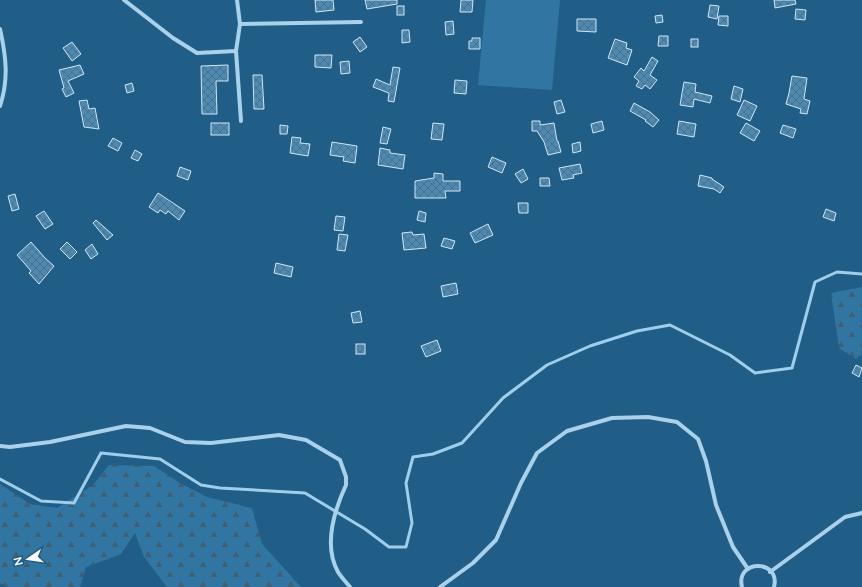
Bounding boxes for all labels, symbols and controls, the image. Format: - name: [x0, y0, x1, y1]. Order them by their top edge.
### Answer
- north arrow: [8, 539, 48, 579]
- text: N: [10, 556, 25, 567]

